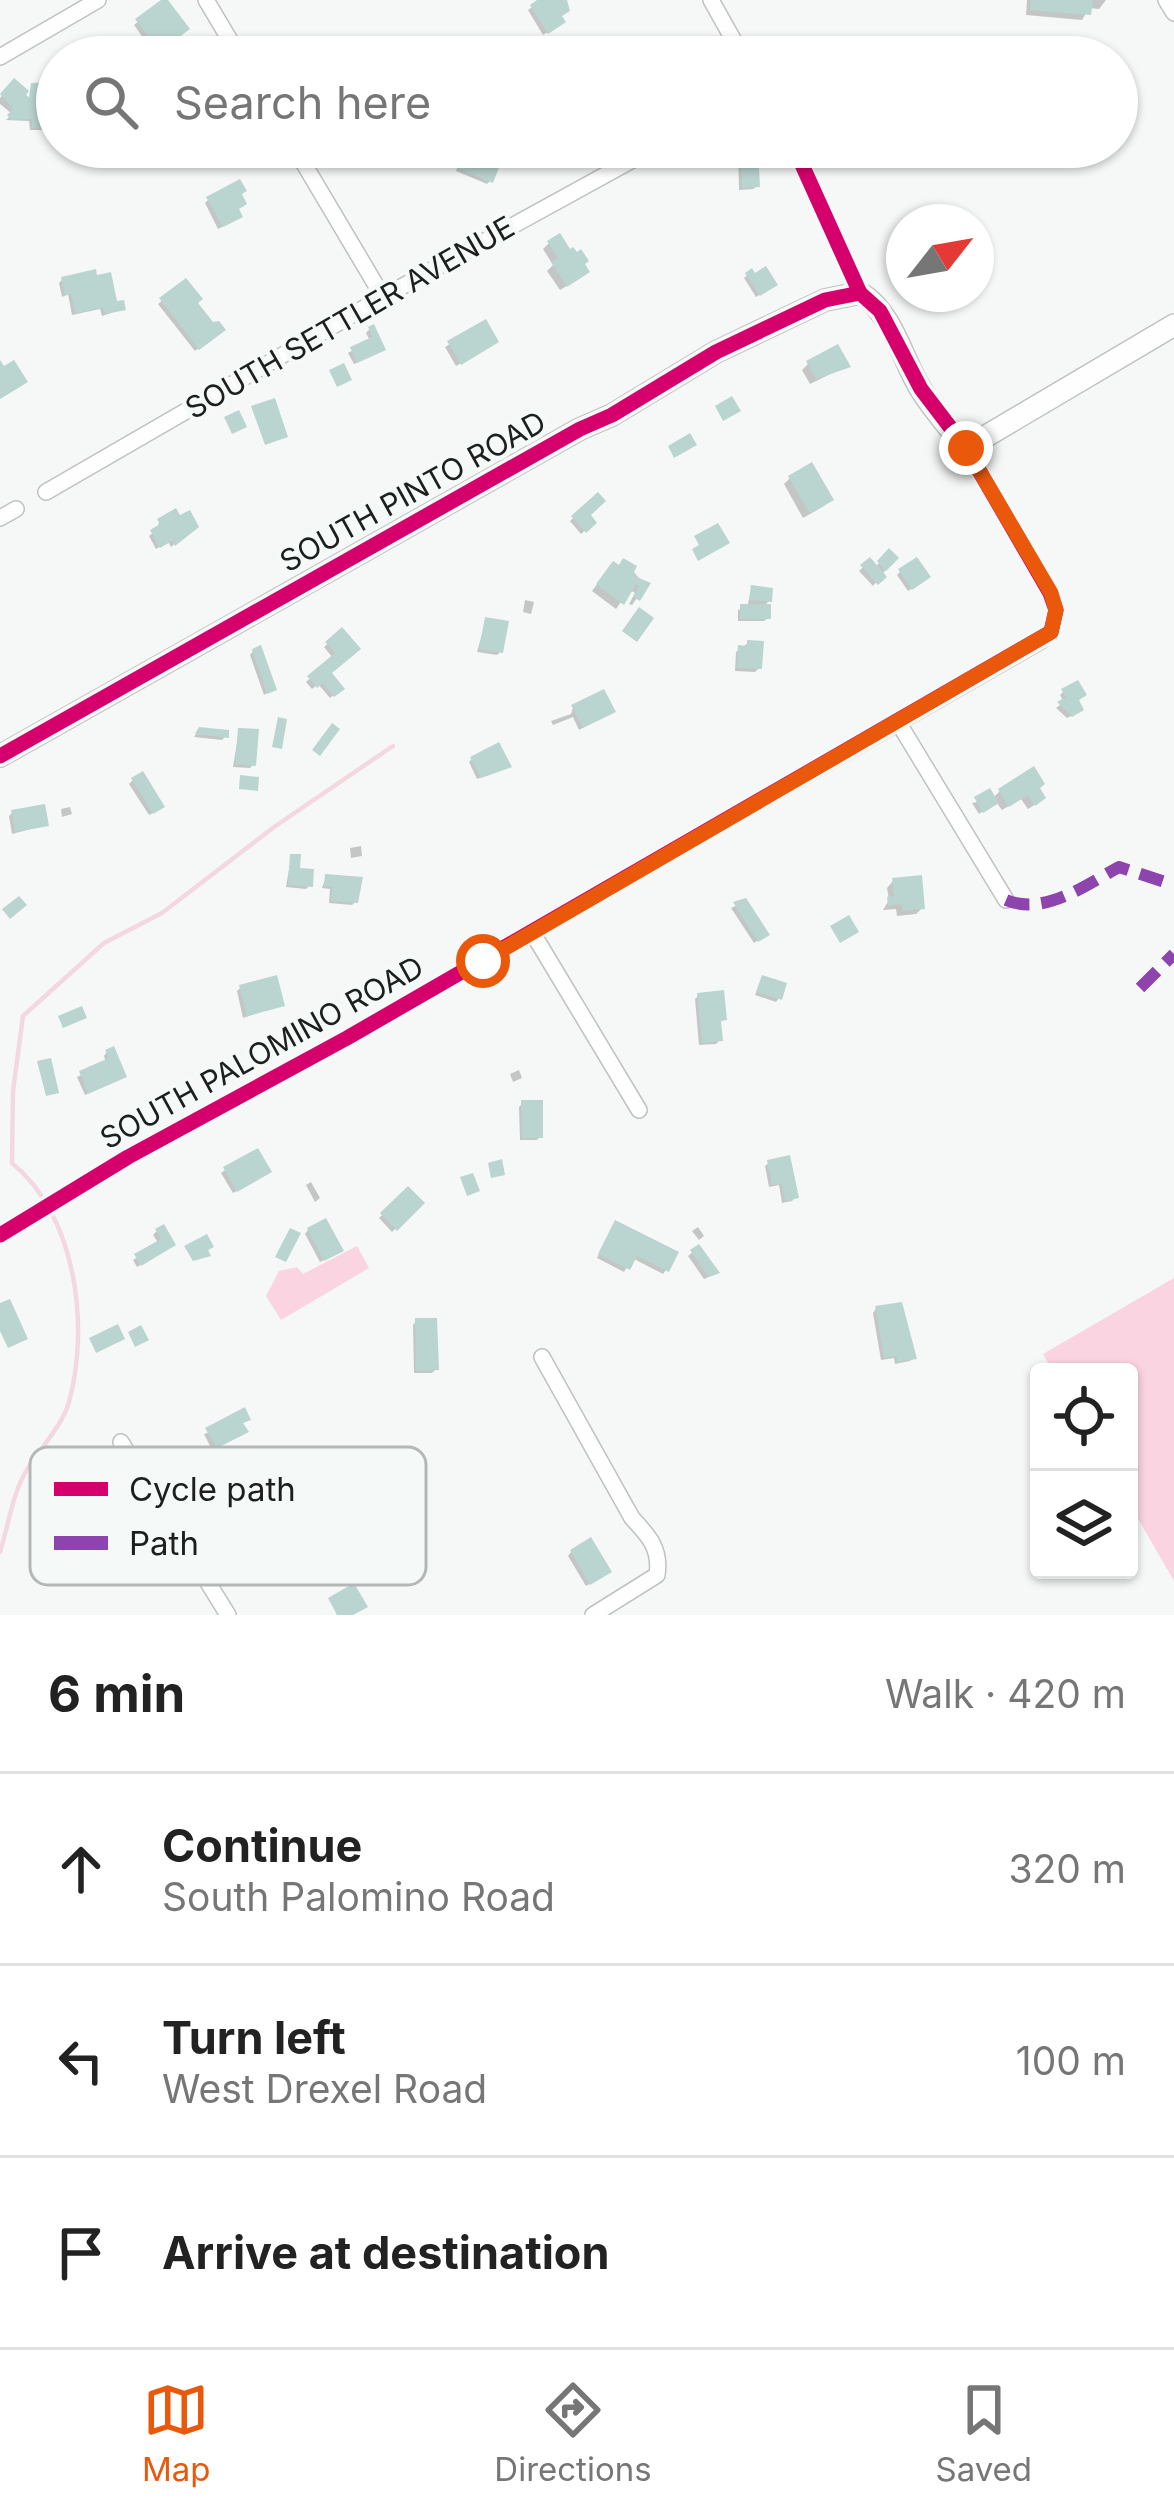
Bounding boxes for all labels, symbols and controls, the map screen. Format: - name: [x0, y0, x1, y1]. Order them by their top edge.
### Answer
- search box: [36, 36, 1138, 168]
- icon: search: [78, 69, 144, 135]
- text: Search here: [174, 75, 431, 130]
- north arrow: [886, 204, 994, 312]
- street label: SOUTH SETTLER AVENUE: [179, 208, 520, 426]
- street label: SOUTH PINTO ROAD: [274, 403, 551, 579]
- route end: [939, 421, 993, 475]
- route start: [456, 934, 510, 988]
- street label: SOUTH PALOMINO ROAD: [94, 948, 429, 1156]
- map controls: [1030, 1363, 1138, 1579]
- button: locate: [1030, 1363, 1138, 1471]
- legend: [30, 1447, 426, 1585]
- text: Cycle path: [129, 1469, 296, 1509]
- button: layers: [1030, 1471, 1138, 1579]
- text: Path: [129, 1523, 199, 1563]
- text: 6 min: [48, 1663, 185, 1724]
- text: Walk · 420 m: [885, 1670, 1126, 1717]
- text: Continue: [162, 1818, 362, 1873]
- icon: ahead: [48, 1836, 114, 1902]
- text: 320 m: [1008, 1845, 1126, 1892]
- text: South Palomino Road: [162, 1873, 555, 1920]
- text: Turn left: [162, 2010, 346, 2065]
- icon: left: [48, 2028, 114, 2094]
- text: 100 m: [1016, 2037, 1126, 2084]
- text: West Drexel Road: [162, 2065, 487, 2112]
- icon: arrive: [48, 2220, 114, 2286]
- text: Arrive at destination: [162, 2225, 609, 2280]
- tab: Map: [142, 2377, 210, 2489]
- tab: Directions: [494, 2377, 652, 2489]
- tab: Saved: [935, 2377, 1032, 2489]

